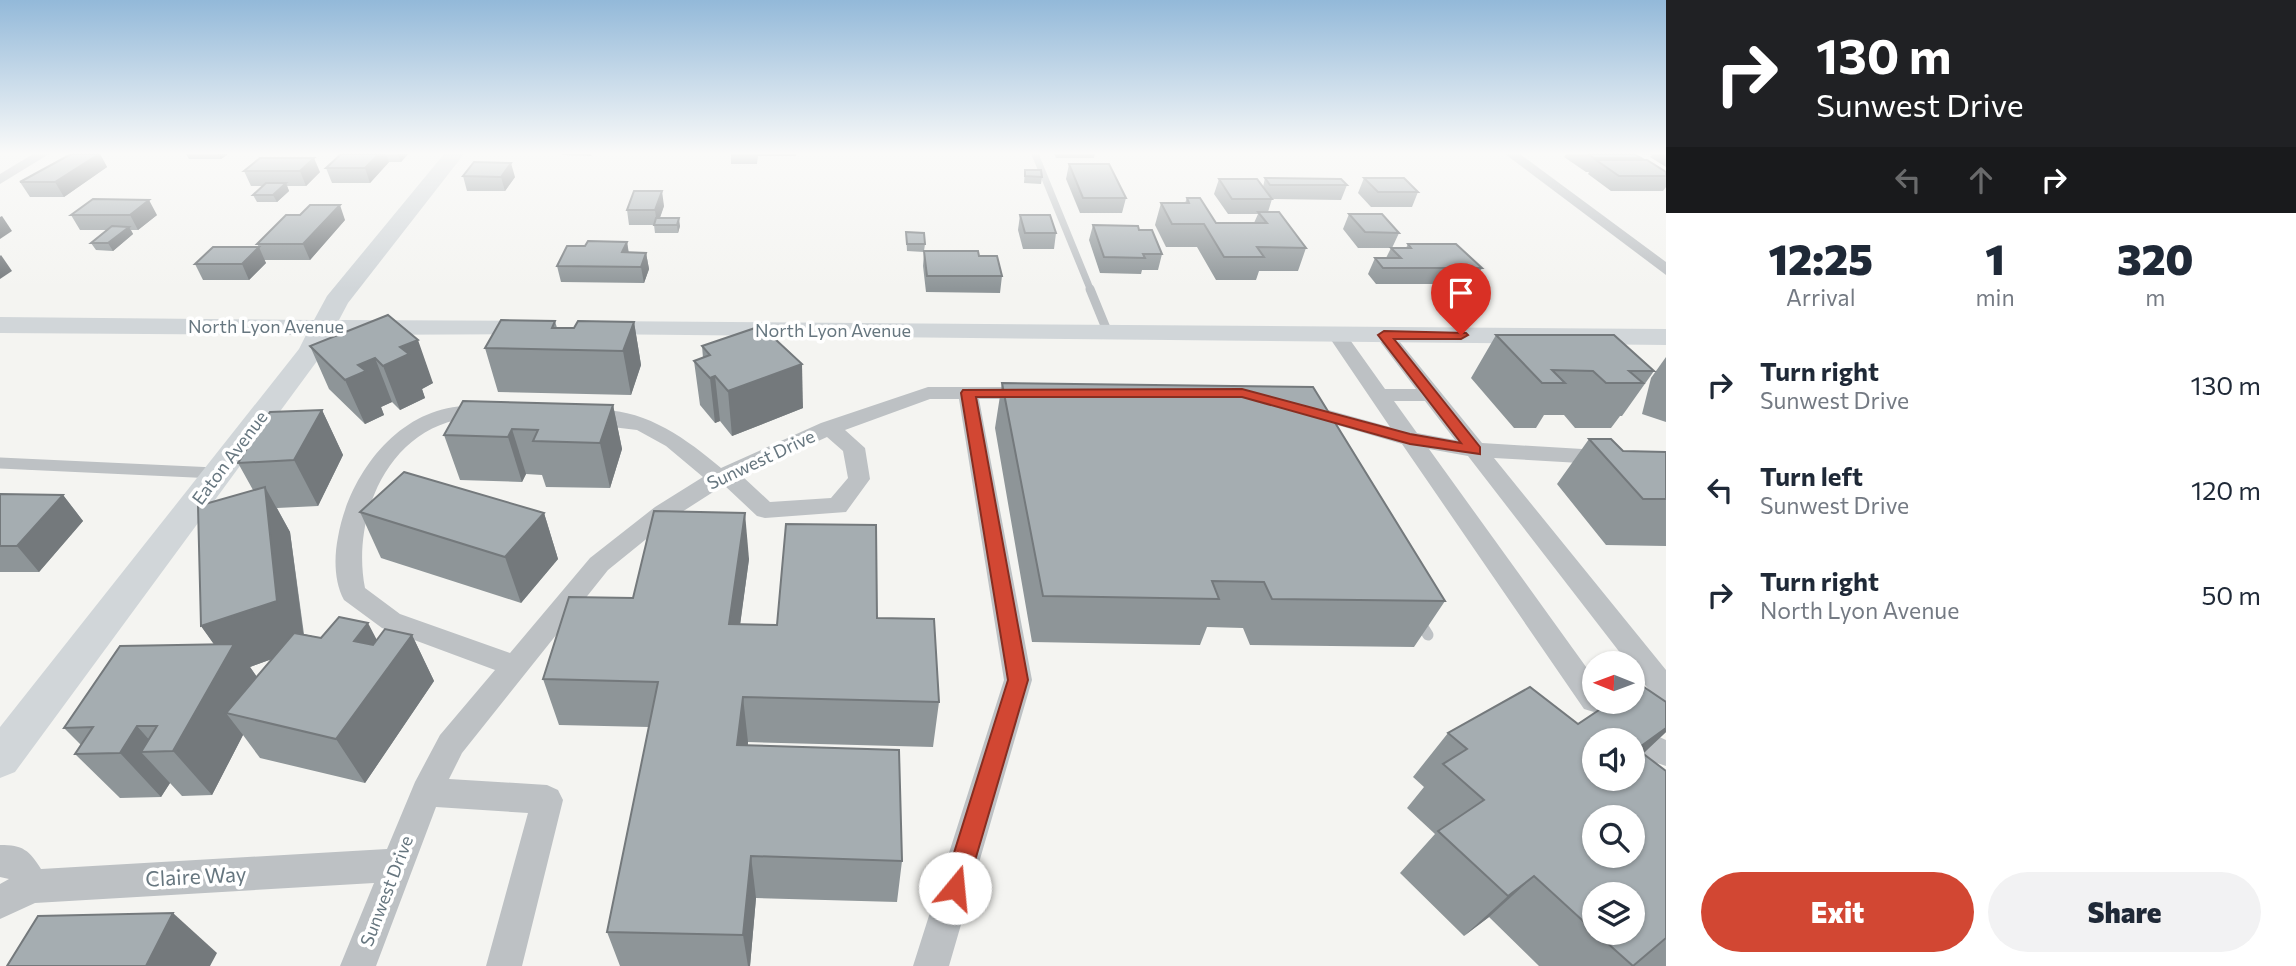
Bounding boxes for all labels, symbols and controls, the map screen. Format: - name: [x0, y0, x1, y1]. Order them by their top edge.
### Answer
- text: 130 m: [1816, 24, 1951, 84]
- icon: right: [1701, 28, 1792, 119]
- text: Sunwest Drive: [1816, 84, 2024, 124]
- icon: left: [1889, 161, 1927, 199]
- icon: ahead: [1962, 161, 2000, 199]
- icon: right: [2035, 161, 2073, 199]
- text: 12:25: [1768, 232, 1873, 284]
- text: 1: [1985, 232, 2005, 284]
- text: 320: [2117, 232, 2194, 284]
- pin: [1431, 263, 1491, 335]
- icon: arrive: [1442, 274, 1480, 312]
- text: Arrival: [1786, 283, 1856, 311]
- text: min: [1975, 283, 2015, 311]
- text: m: [2145, 283, 2165, 311]
- street label: North Lyon Avenue: [188, 315, 344, 337]
- street label: North Lyon Avenue: [755, 319, 911, 341]
- text: Turn right: [1760, 355, 1879, 386]
- icon: right: [1701, 366, 1739, 404]
- text: 130 m: [2190, 369, 2261, 400]
- text: Sunwest Drive: [1760, 386, 1909, 414]
- street label: Eaton Avenue: [187, 406, 272, 509]
- street label: Sunwest Drive: [703, 424, 818, 494]
- text: Turn left: [1760, 460, 1863, 491]
- icon: left: [1701, 471, 1739, 509]
- text: 120 m: [2191, 474, 2261, 505]
- text: Sunwest Drive: [1760, 491, 1909, 519]
- text: Turn right: [1760, 565, 1879, 596]
- icon: right: [1701, 576, 1739, 614]
- text: 50 m: [2201, 579, 2261, 610]
- text: North Lyon Avenue: [1760, 596, 1959, 624]
- north arrow: [1582, 651, 1645, 714]
- map controls: [1582, 651, 1645, 945]
- button: sound: [1582, 728, 1645, 791]
- button: search: [1582, 805, 1645, 868]
- street label: Sunwest Drive: [355, 832, 417, 949]
- position arrow: [918, 851, 992, 925]
- street label: Claire Way: [145, 860, 247, 891]
- button: Exit: [1701, 872, 1974, 952]
- button: Share: [1988, 872, 2261, 952]
- button: layers: [1582, 882, 1645, 945]

